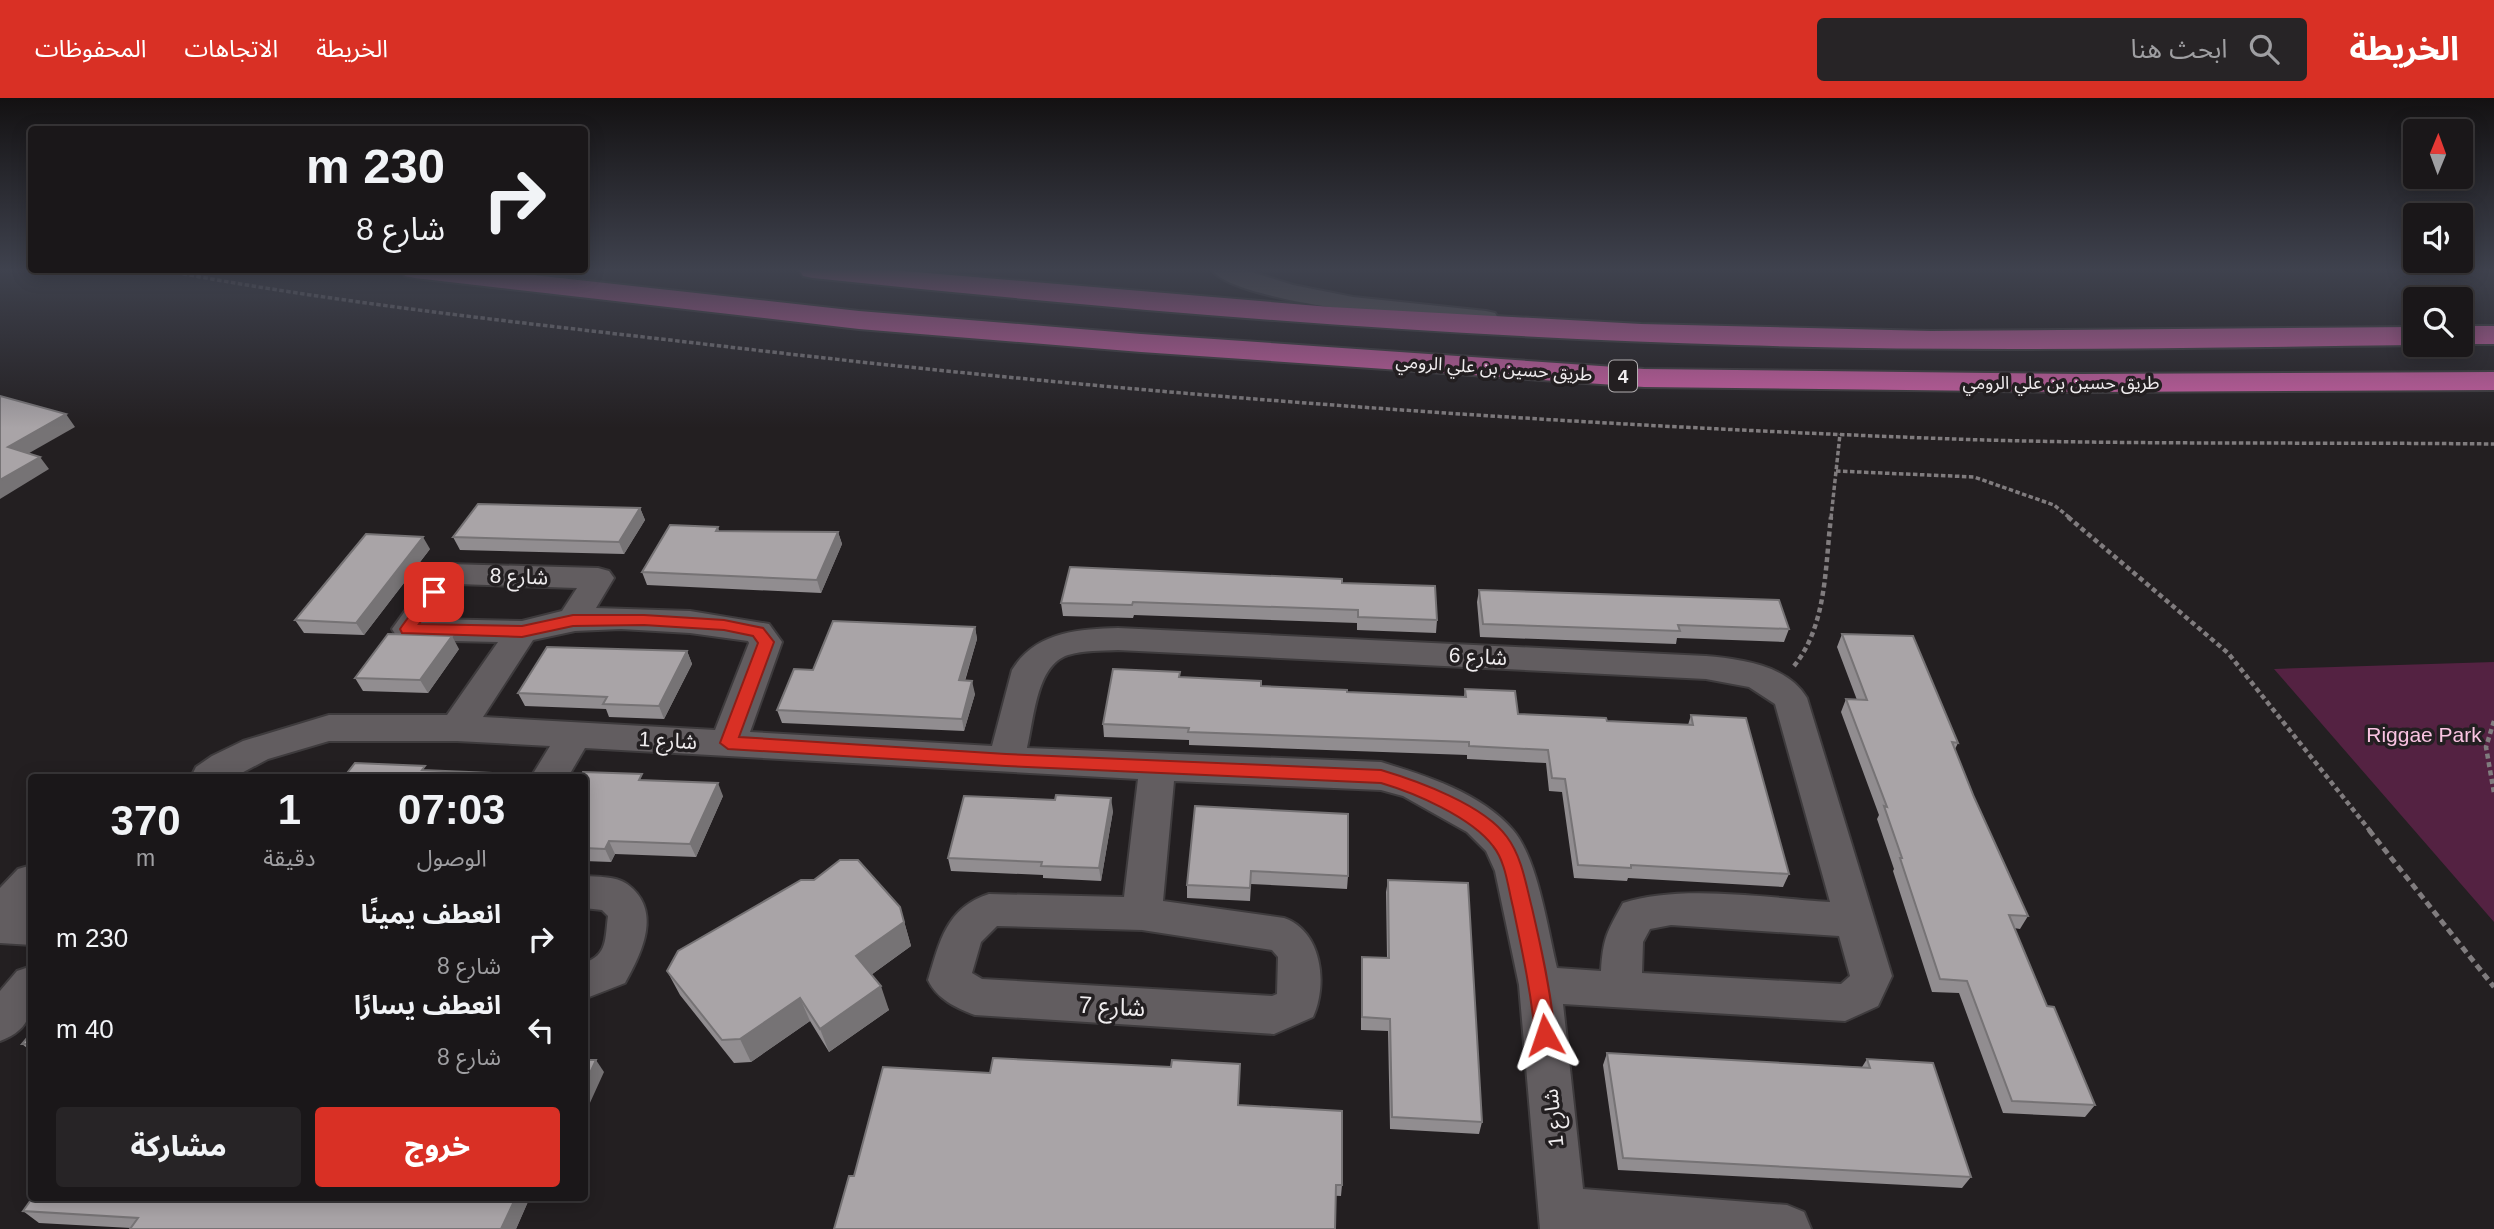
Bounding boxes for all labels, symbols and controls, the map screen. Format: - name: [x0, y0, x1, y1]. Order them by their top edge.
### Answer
- search box: [1817, 18, 2307, 81]
- icon: search: [2245, 30, 2283, 68]
- text: الخريطة: [2349, 30, 2459, 67]
- text: ابحث هنا: [2131, 34, 2227, 64]
- text: المحفوظات: [35, 35, 146, 62]
- text: الاتجاهات: [184, 35, 278, 62]
- text: الخريطة: [316, 35, 388, 62]
- north arrow: [2403, 119, 2473, 189]
- map controls: [2403, 119, 2473, 357]
- text: 230 m: [306, 139, 445, 193]
- icon: right: [469, 154, 560, 245]
- button: sound: [2403, 203, 2473, 273]
- text: شارع 8: [356, 211, 445, 247]
- button: search: [2403, 287, 2473, 357]
- street label: طريق حسين بن علي الرومي: [1395, 351, 1593, 388]
- road number: 4: [1609, 360, 1637, 392]
- street label: طريق حسين بن علي الرومي: [1963, 373, 2159, 396]
- pin: [404, 562, 464, 622]
- street label: شارع 8: [489, 563, 549, 593]
- icon: arrive: [415, 573, 453, 611]
- street label: شارع 6: [1448, 643, 1508, 673]
- park label: Riggae Park: [2366, 723, 2482, 746]
- street label: شارع 1: [638, 727, 698, 757]
- text: 1: [278, 786, 301, 833]
- text: 07:03: [398, 786, 505, 833]
- text: 370: [111, 797, 181, 844]
- text: m: [136, 845, 155, 871]
- text: دقيقة: [263, 845, 316, 871]
- text: الوصول: [417, 845, 487, 871]
- text: انعطف يمينًا: [361, 899, 501, 929]
- icon: right: [522, 920, 560, 958]
- text: 230 m: [56, 923, 128, 953]
- text: شارع 8: [437, 953, 501, 979]
- text: انعطف يسارًا: [354, 990, 501, 1020]
- street label: شارع 7: [1078, 991, 1146, 1025]
- position arrow: [1508, 998, 1582, 1072]
- icon: left: [522, 1011, 560, 1049]
- text: 40 m: [56, 1014, 114, 1044]
- text: شارع 8: [437, 1044, 501, 1070]
- street label: شارع 1: [1539, 1087, 1571, 1148]
- button: مشاركة: [56, 1107, 301, 1187]
- button: خروج: [315, 1107, 560, 1187]

